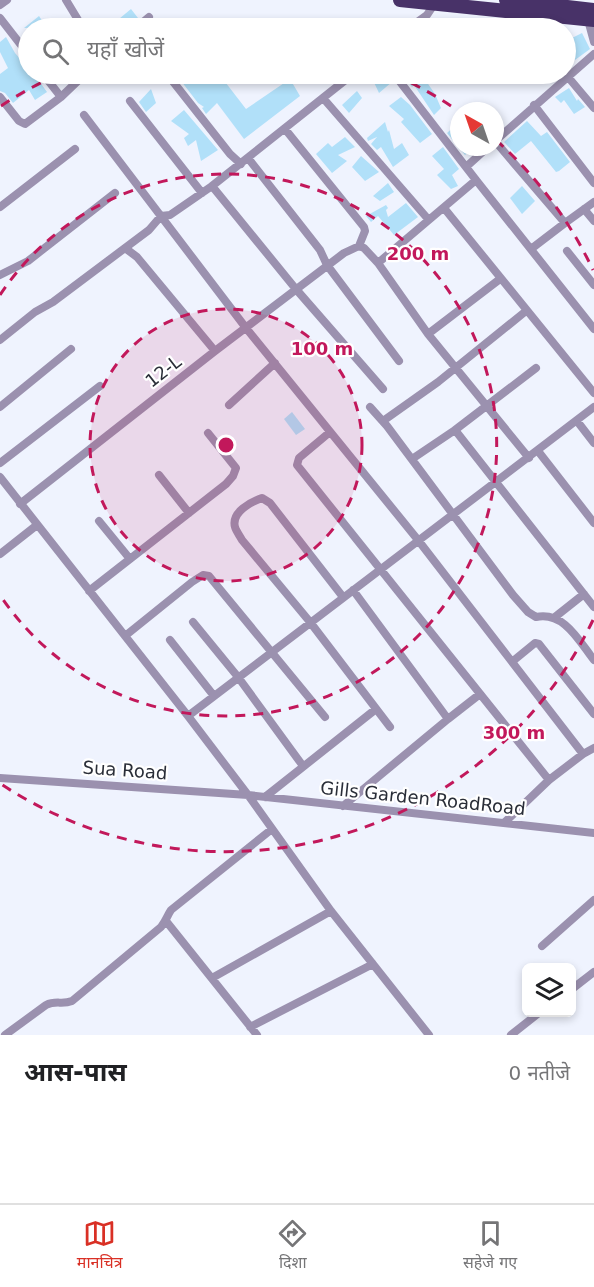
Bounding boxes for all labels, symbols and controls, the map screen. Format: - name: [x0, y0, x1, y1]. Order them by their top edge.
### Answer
- search box: [18, 18, 576, 84]
- icon: search: [39, 35, 72, 68]
- text: यहाँ खोजें: [87, 37, 164, 62]
- north arrow: [450, 102, 504, 156]
- text: 200 m: [387, 243, 449, 264]
- text: 100 m: [291, 338, 353, 359]
- street label: 12-L: [141, 351, 185, 391]
- centre of rings: [216, 435, 236, 455]
- text: 300 m: [483, 722, 545, 743]
- street label: Sua Road: [82, 757, 168, 783]
- street label: Gills Garden RoadRoad: [319, 777, 527, 819]
- map controls: [522, 963, 576, 1017]
- button: layers: [522, 963, 576, 1017]
- text: आस-पास: [24, 1057, 127, 1087]
- text: 0 नतीजे: [508, 1061, 570, 1085]
- tab: मानचित्र: [77, 1217, 123, 1275]
- tab: दिशा: [276, 1217, 309, 1275]
- tab: सहेजे गए: [463, 1217, 517, 1275]

